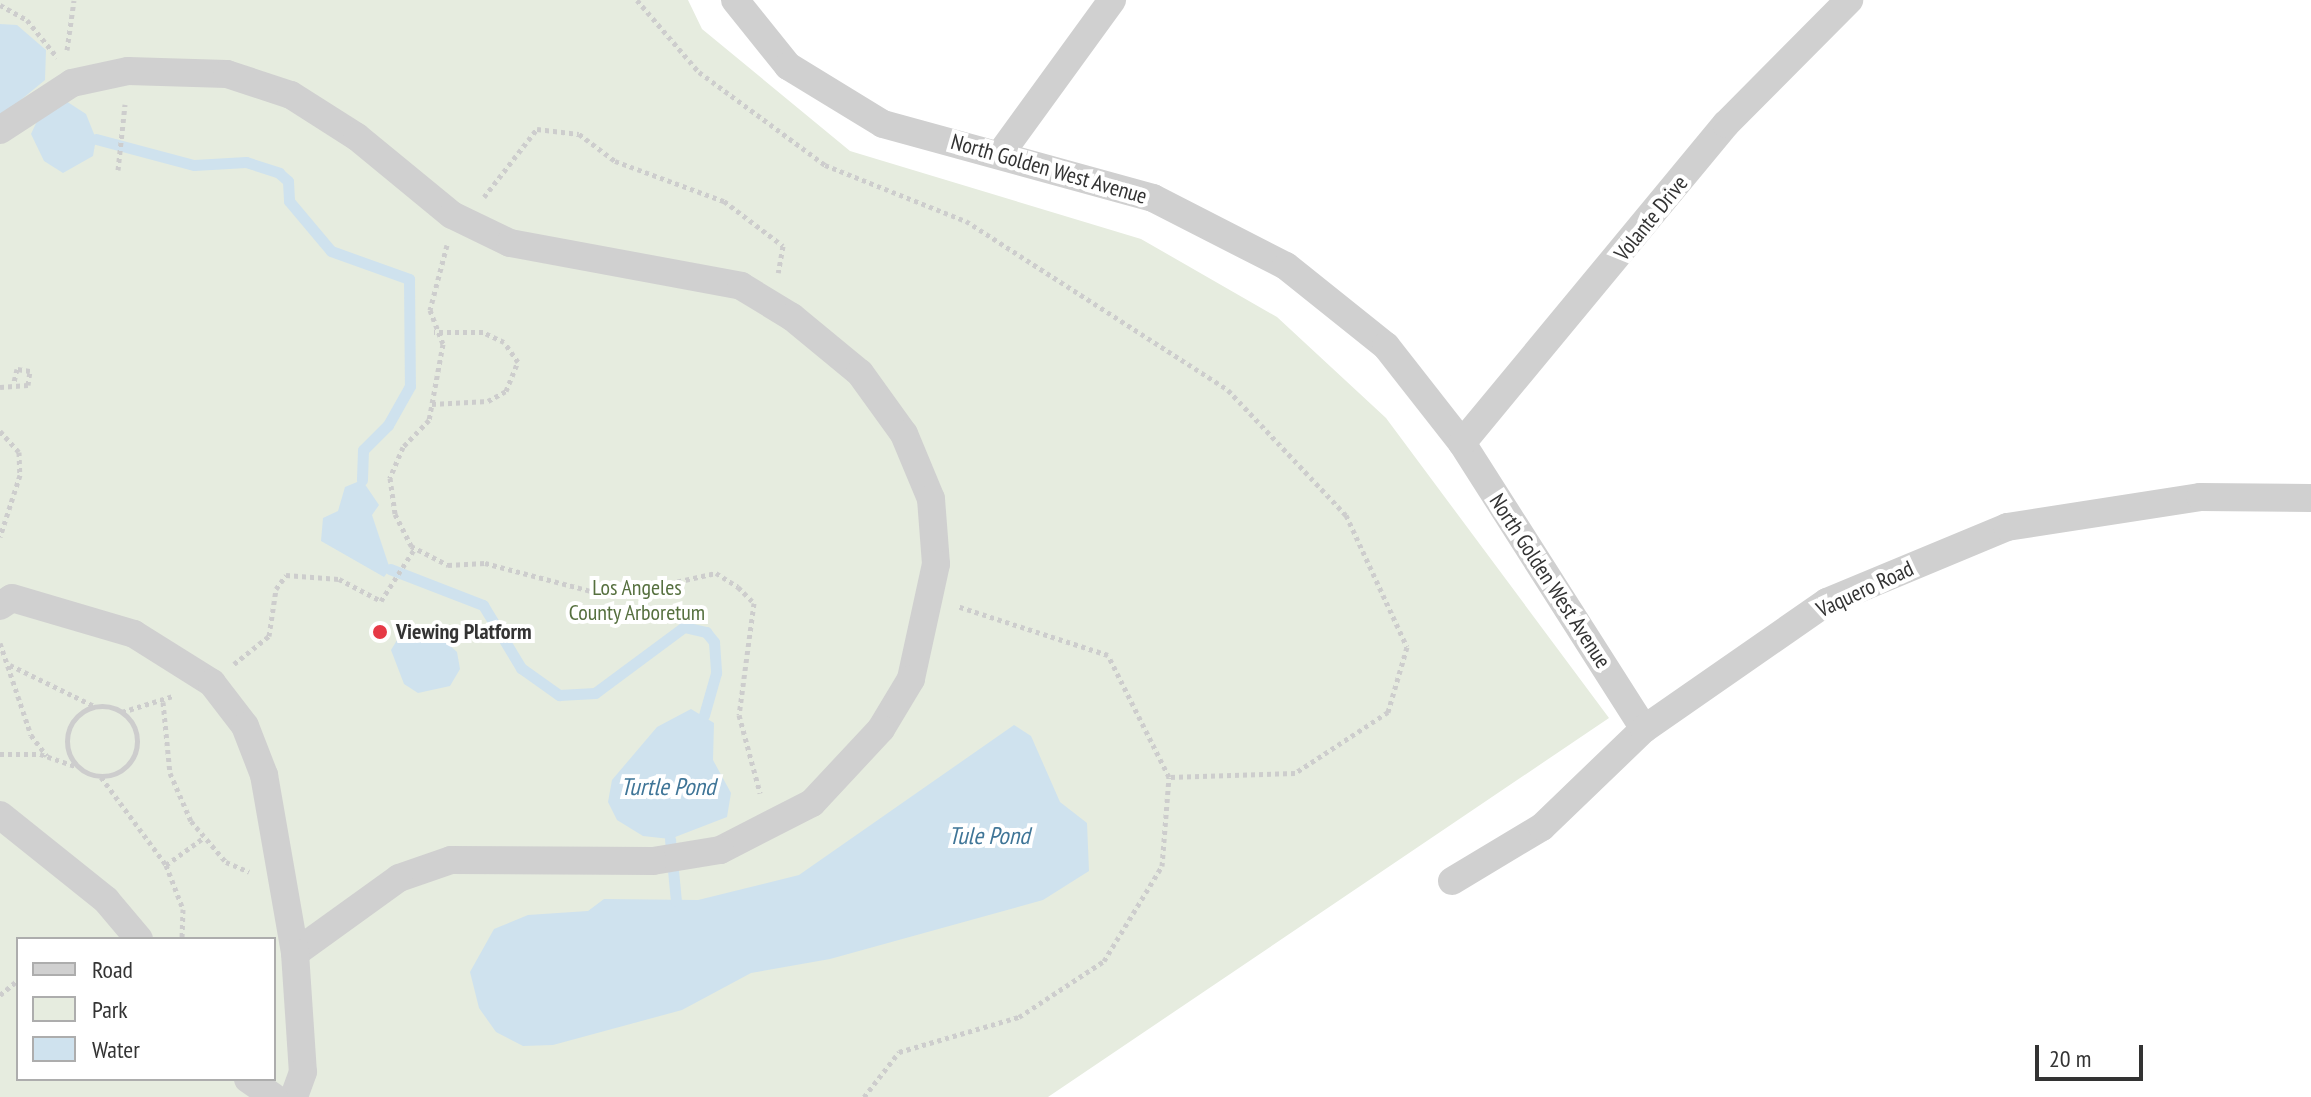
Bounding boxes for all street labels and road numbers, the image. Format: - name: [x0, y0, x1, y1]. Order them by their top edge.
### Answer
- street label: North Golden West Avenue: [948, 128, 1150, 210]
- street label: Volante Drive: [1609, 170, 1693, 266]
- street label: North Golden West Avenue: [1484, 488, 1616, 674]
- street label: Vaquero Road: [1812, 555, 1918, 623]

